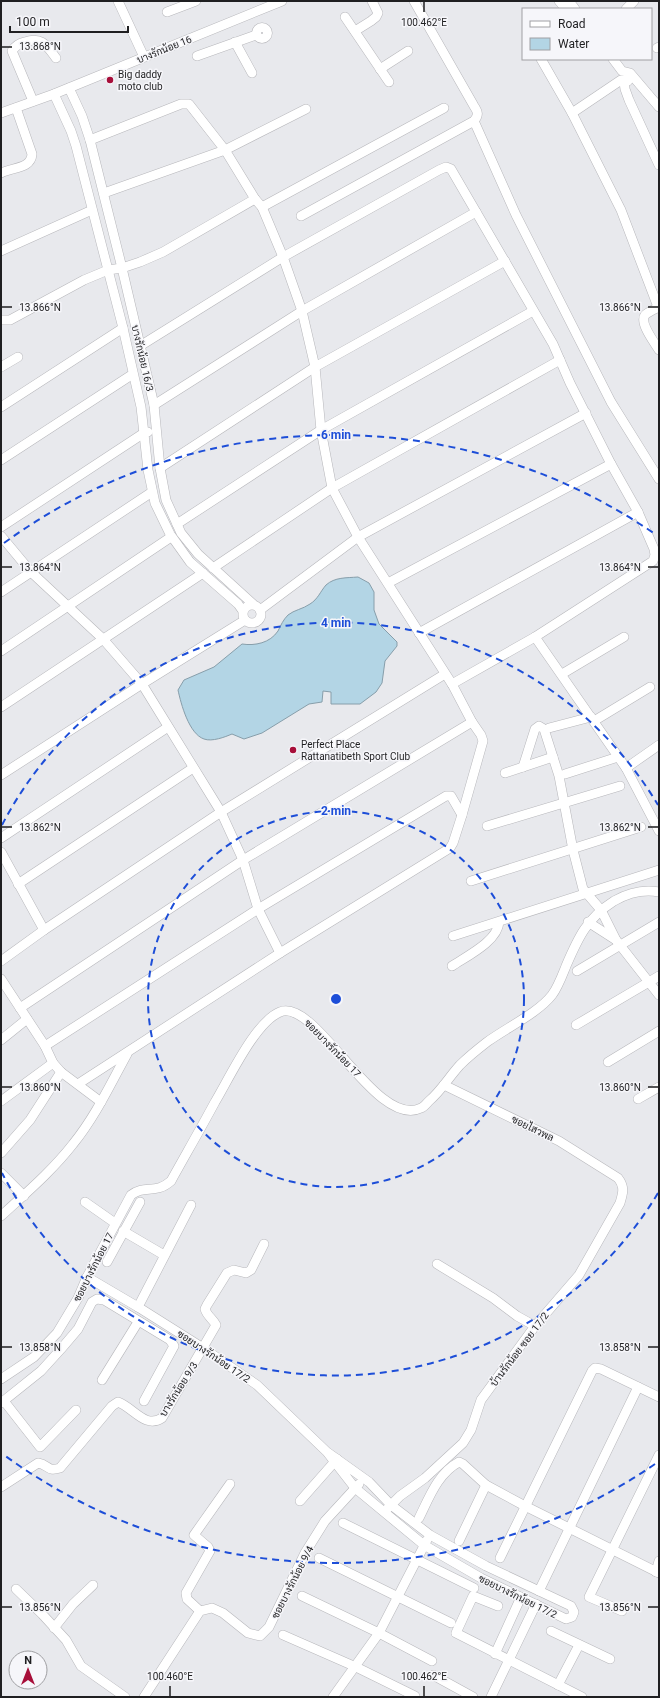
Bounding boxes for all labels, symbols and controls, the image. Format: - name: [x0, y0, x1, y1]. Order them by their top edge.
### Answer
- scale bar: [10, 8, 128, 34]
- legend: [522, 8, 652, 60]
- text: 100 m: [16, 15, 50, 29]
- text: 100.462°E: [401, 17, 447, 28]
- text: Road: [558, 17, 586, 31]
- street label: บางรักน้อย 16: [135, 32, 194, 65]
- text: Water: [558, 37, 589, 51]
- text: 13.868°N: [19, 41, 61, 52]
- place label: Big daddy moto club: [118, 69, 163, 92]
- marker: Big daddy moto club: [105, 75, 115, 85]
- text: 13.866°N: [19, 302, 61, 313]
- text: 13.866°N: [599, 302, 641, 313]
- street label: บางรักน้อย 16/3: [130, 324, 156, 392]
- text: 6 min: [321, 428, 351, 442]
- text: 13.864°N: [19, 562, 61, 573]
- text: 13.864°N: [599, 562, 641, 573]
- text: 4 min: [321, 616, 351, 630]
- place label: Perfect Place Rattanatibeth Sport Club: [301, 739, 411, 762]
- marker: Perfect Place Rattanatibeth Sport Club: [288, 745, 298, 755]
- text: 2 min: [321, 804, 351, 818]
- text: 13.862°N: [19, 822, 61, 833]
- text: 13.862°N: [599, 822, 641, 833]
- centre of rings: [329, 992, 343, 1006]
- street label: ซอยบางรักน้อย 17: [302, 1017, 364, 1080]
- text: 13.860°N: [19, 1082, 61, 1093]
- text: 13.860°N: [599, 1082, 641, 1093]
- street label: ซอยไสวพล: [510, 1113, 556, 1143]
- street label: ซอยบางรักน้อย 17: [70, 1230, 116, 1304]
- street label: บ้านรักน้อย ซอย 17/2: [487, 1309, 551, 1389]
- street label: ซอยบางรักน้อย 17/2: [175, 1327, 253, 1385]
- text: 13.858°N: [19, 1342, 61, 1353]
- text: 13.858°N: [599, 1342, 641, 1353]
- street label: บางรักน้อย 9/3: [156, 1359, 200, 1419]
- street label: ซอยบางรักน้อย 9/4: [268, 1543, 316, 1620]
- street label: ซอยบางรักน้อย 17/2: [477, 1572, 559, 1620]
- text: 13.856°N: [19, 1602, 61, 1613]
- text: 13.856°N: [599, 1602, 641, 1613]
- north arrow: [8, 1650, 48, 1690]
- text: N: [24, 1654, 32, 1667]
- text: 100.460°E: [147, 1671, 193, 1682]
- text: 100.462°E: [401, 1671, 447, 1682]

